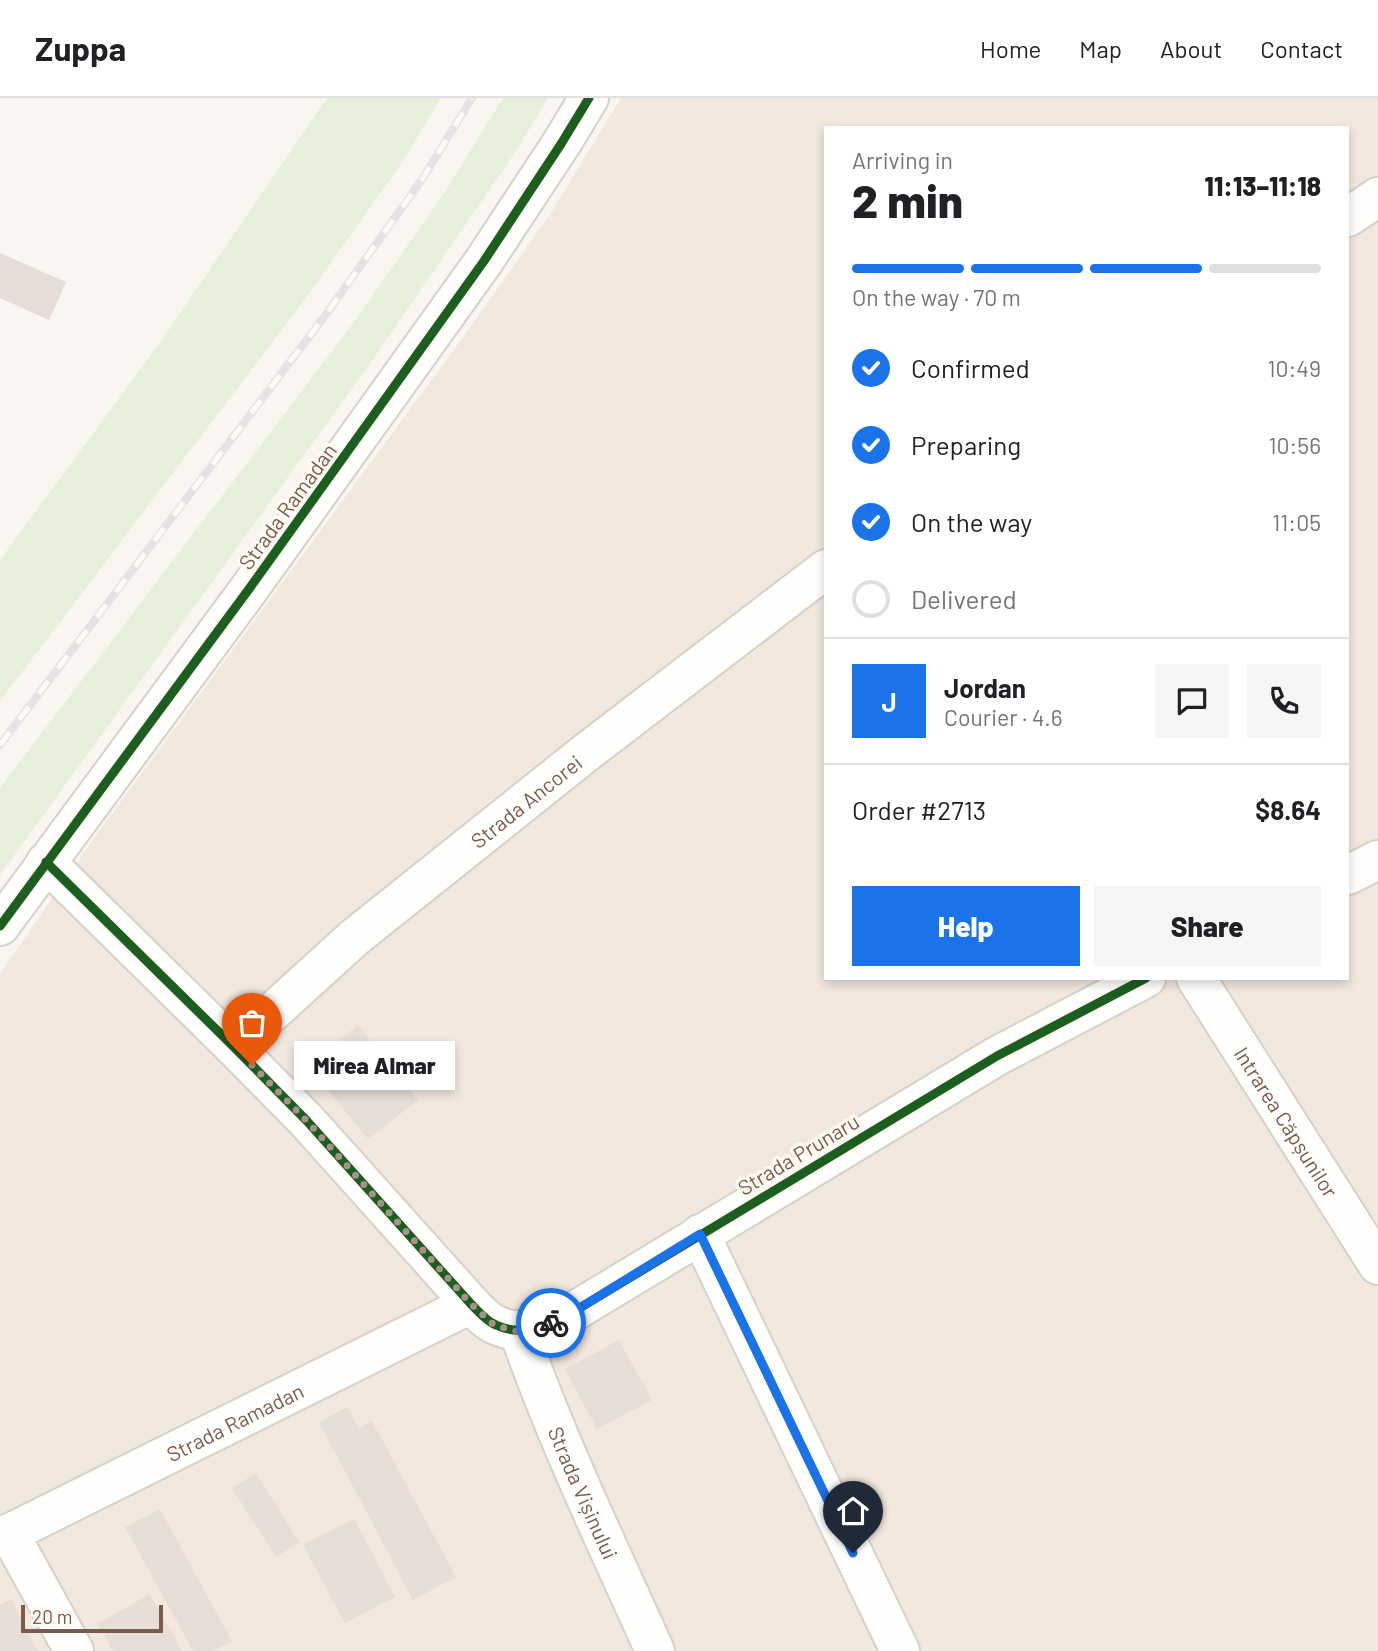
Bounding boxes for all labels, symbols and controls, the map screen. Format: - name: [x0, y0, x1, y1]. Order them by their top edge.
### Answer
- text: Zuppa: [35, 28, 126, 68]
- text: Home: [980, 34, 1041, 63]
- text: Map: [1079, 34, 1122, 63]
- text: About: [1160, 34, 1222, 63]
- text: Contact: [1260, 34, 1343, 63]
- text: Arriving in: [852, 146, 953, 174]
- text: 11:13–11:18: [1205, 170, 1321, 201]
- text: 2 min: [852, 172, 963, 227]
- text: On the way · 70 m: [852, 283, 1021, 311]
- icon: check: [852, 349, 890, 387]
- text: Confirmed: [911, 352, 1030, 383]
- text: 10:49: [1268, 354, 1321, 382]
- icon: check: [852, 426, 890, 464]
- text: Preparing: [911, 429, 1021, 460]
- text: 10:56: [1268, 431, 1321, 459]
- street label: Strada Ramadan: [233, 438, 341, 574]
- icon: check: [852, 503, 890, 541]
- text: On the way: [911, 506, 1032, 537]
- text: 11:05: [1272, 508, 1321, 536]
- text: Delivered: [911, 583, 1017, 614]
- button: chat: [1155, 664, 1229, 738]
- button: phone: [1247, 664, 1321, 738]
- text: Jordan: [944, 672, 1026, 703]
- text: J: [881, 686, 897, 717]
- text: Courier · 4.6: [944, 703, 1063, 731]
- street label: Strada Ancorei: [465, 749, 586, 853]
- text: Order #2713: [852, 794, 986, 825]
- text: $8.64: [1255, 794, 1321, 825]
- button: Help: [852, 886, 1080, 966]
- button: Share: [1094, 886, 1321, 966]
- pin: [222, 993, 282, 1065]
- icon: bag: [233, 1004, 271, 1042]
- callout: Mirea Almar: [294, 1040, 455, 1090]
- street label: Intrarea Căpșunilor: [1230, 1042, 1344, 1202]
- text: Mirea Almar: [313, 1051, 436, 1079]
- street label: Strada Prunaru: [733, 1108, 863, 1200]
- courier: [516, 1288, 586, 1358]
- icon: bike: [532, 1304, 570, 1342]
- street label: Strada Ramadan: [162, 1377, 307, 1466]
- street label: Strada Vișinului: [544, 1422, 624, 1563]
- pin: [823, 1481, 883, 1553]
- icon: home: [834, 1492, 872, 1530]
- scale bar: [21, 1602, 163, 1634]
- text: 20 m: [32, 1605, 72, 1628]

